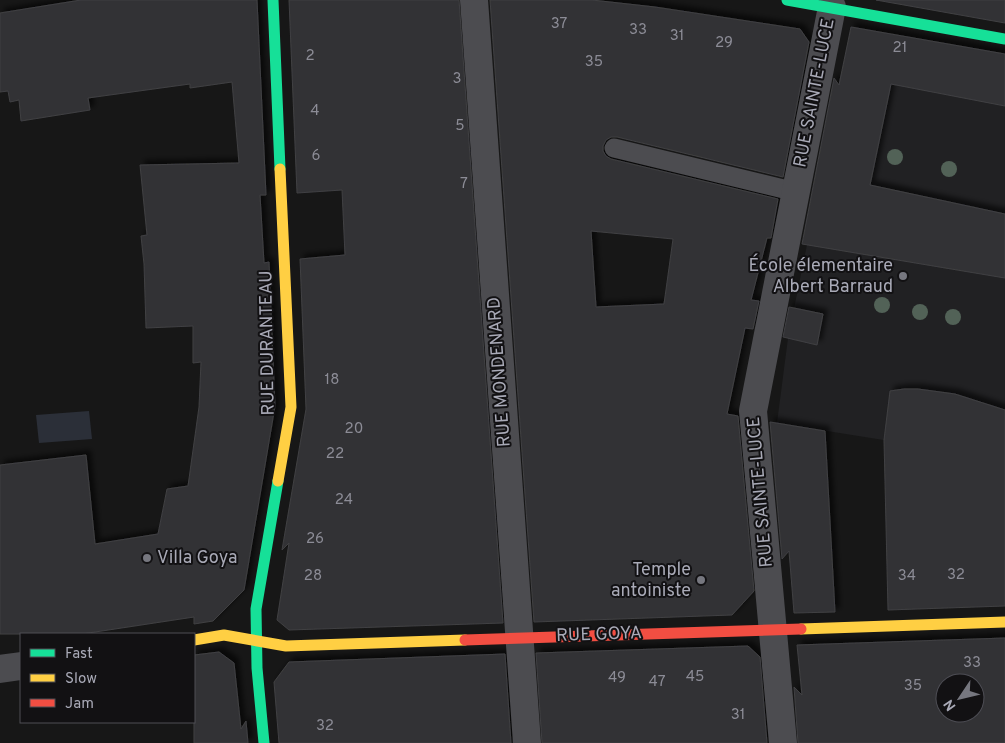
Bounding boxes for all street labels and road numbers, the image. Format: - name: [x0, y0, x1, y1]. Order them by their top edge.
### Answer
- street label: RUE SAINTE-LUCE: [789, 17, 841, 169]
- street label: RUE DURANTEAU: [255, 270, 281, 416]
- street label: RUE MONDENARD: [483, 296, 517, 448]
- street label: RUE SAINTE-LUCE: [743, 416, 779, 568]
- street label: RUE GOYA: [556, 622, 642, 648]

